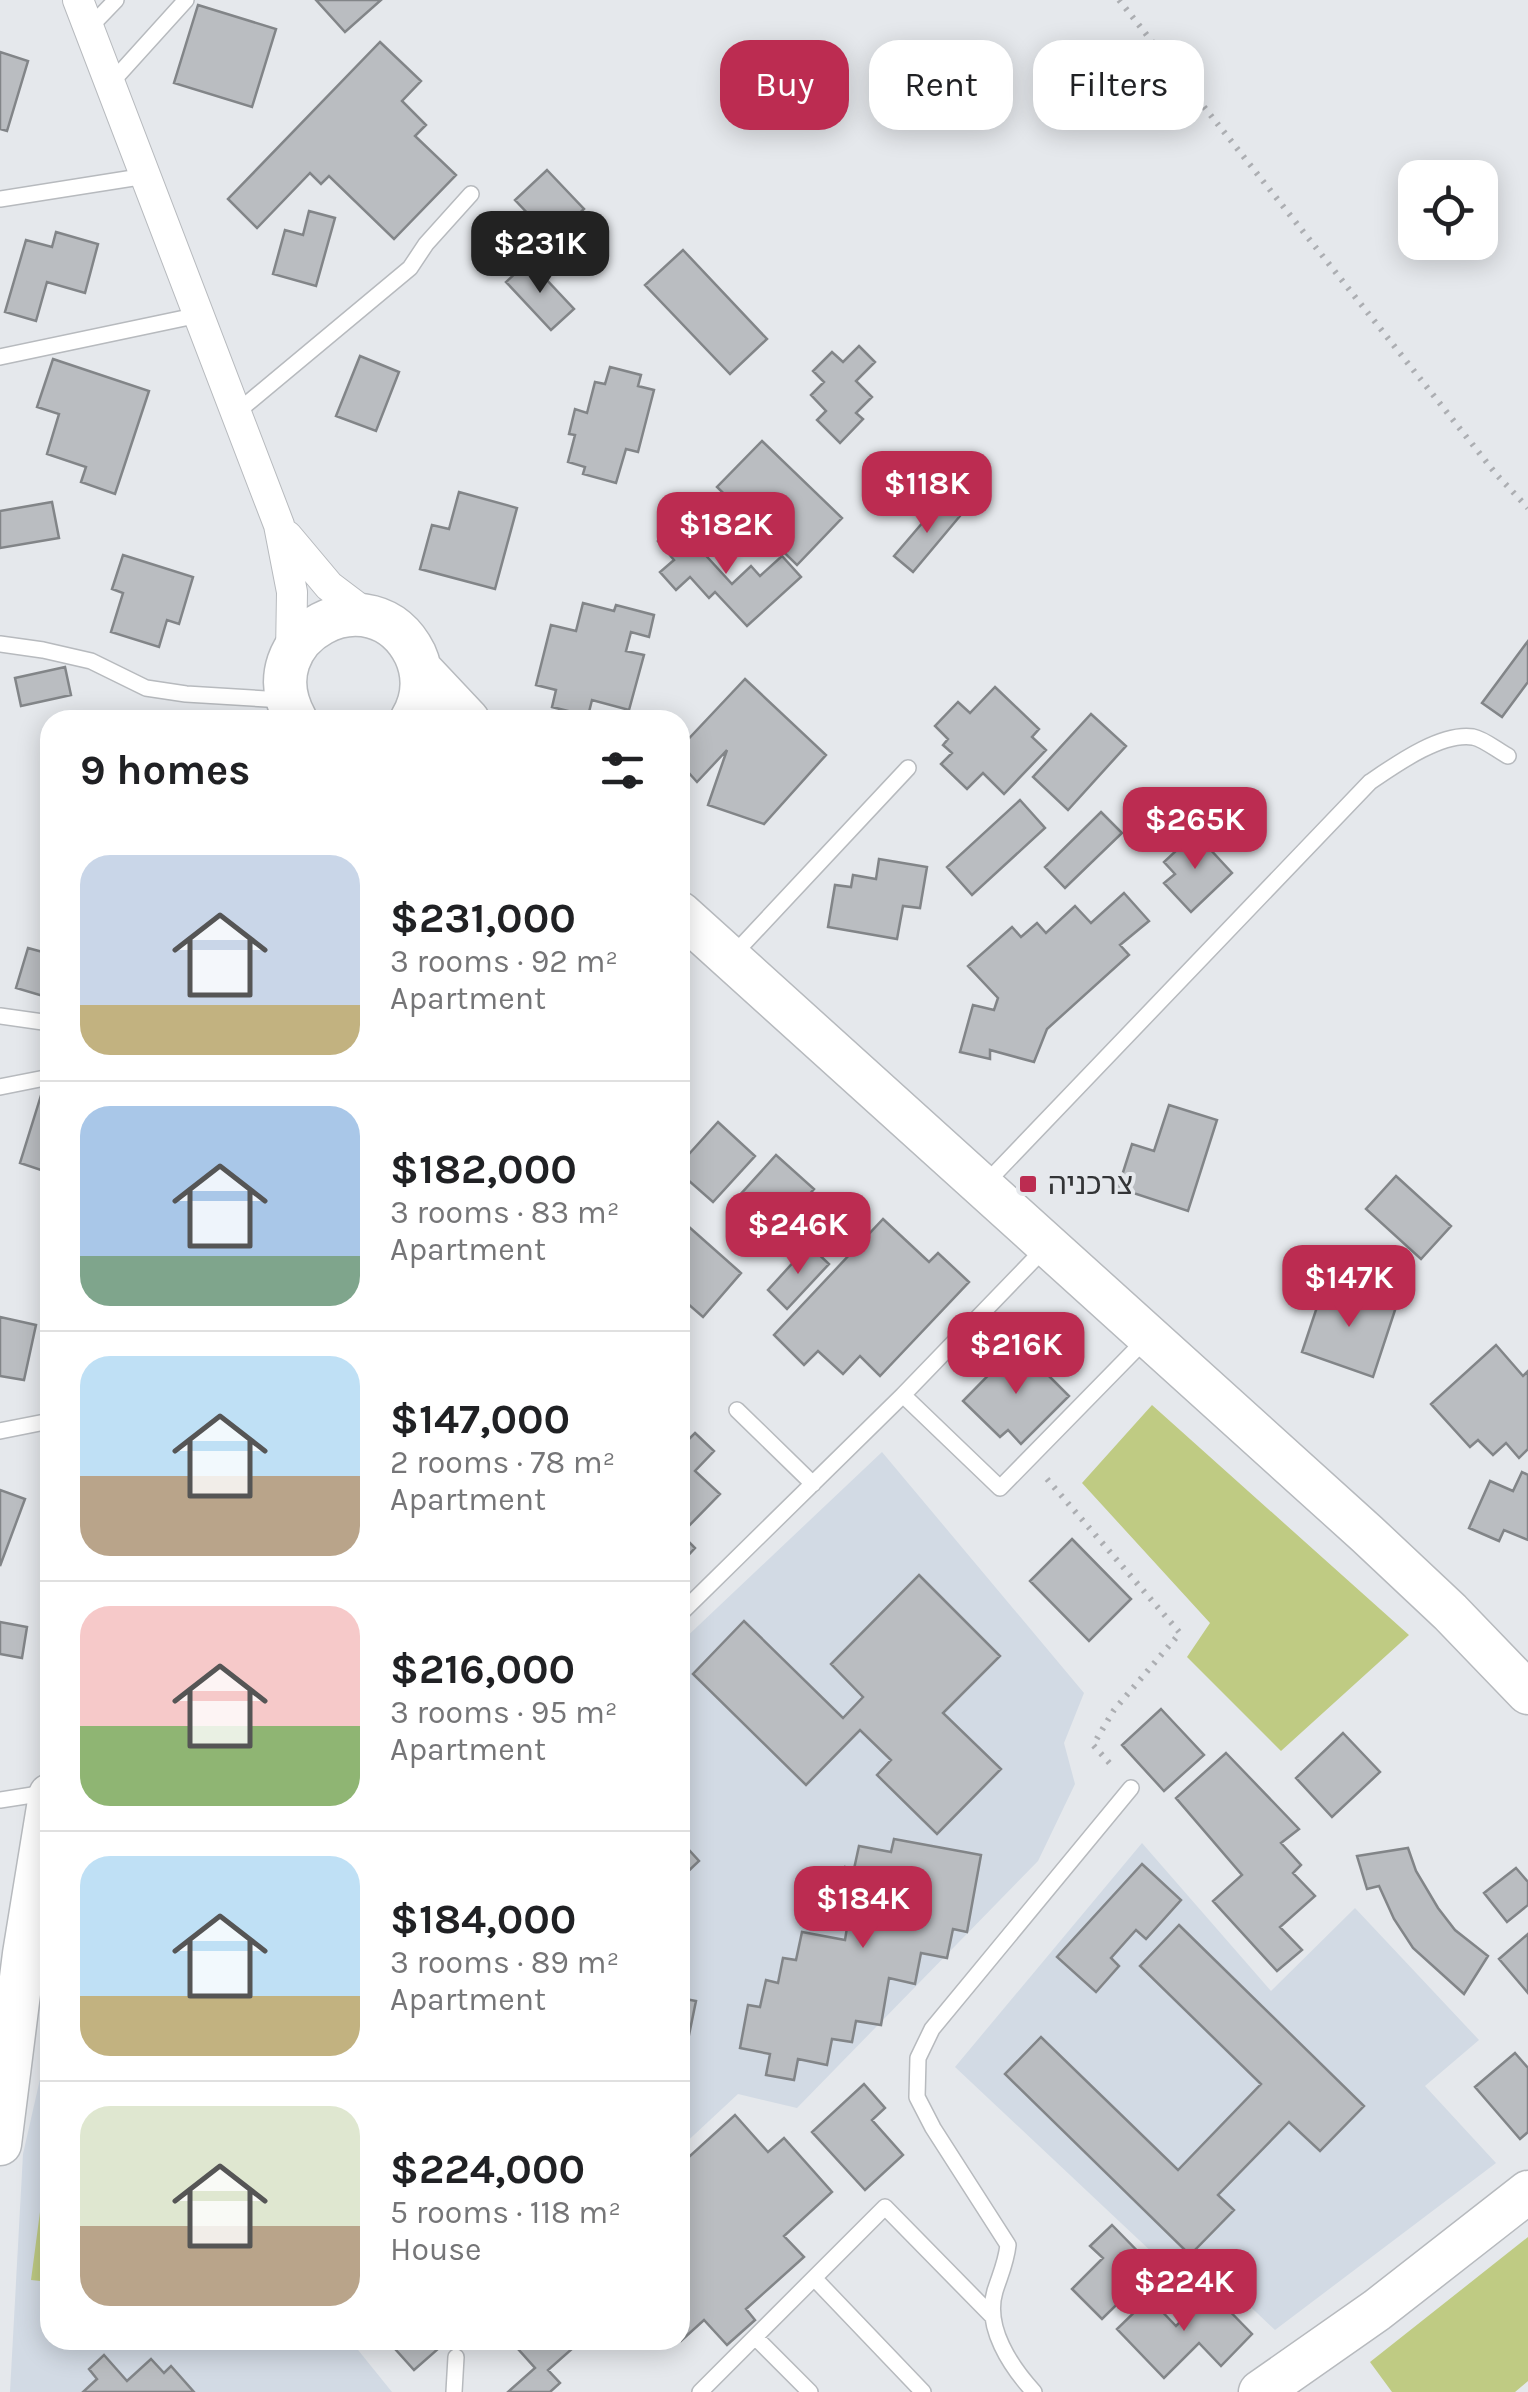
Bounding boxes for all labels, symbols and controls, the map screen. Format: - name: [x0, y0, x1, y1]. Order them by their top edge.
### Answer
- chip: Buy: [720, 40, 849, 130]
- chip: Rent: [869, 40, 1013, 130]
- chip: Filters: [1033, 40, 1204, 130]
- map controls: [1398, 160, 1498, 260]
- button: locate: [1398, 160, 1498, 260]
- pin: $231K: [470, 211, 610, 296]
- text: $231K: [493, 225, 587, 262]
- pin: $118K: [857, 451, 997, 536]
- text: $118K: [884, 465, 970, 502]
- pin: $182K: [656, 492, 796, 577]
- text: $182K: [679, 506, 773, 543]
- icon: filters: [595, 743, 650, 798]
- text: 9 homes: [80, 745, 250, 795]
- pin: $265K: [1125, 787, 1265, 872]
- text: $265K: [1145, 801, 1245, 838]
- text: $231,000: [390, 893, 576, 943]
- icon: home: [160, 895, 280, 1015]
- text: 3 rooms · 92 m²: [390, 943, 618, 980]
- text: Apartment: [390, 980, 546, 1017]
- text: $182,000: [390, 1144, 577, 1194]
- icon: home: [160, 1146, 280, 1266]
- place label: צרכניה: [1048, 1166, 1133, 1202]
- marker: צרכניה: [1017, 1173, 1039, 1195]
- pin: $246K: [728, 1192, 868, 1277]
- text: 3 rooms · 83 m²: [390, 1194, 620, 1231]
- text: $246K: [748, 1206, 848, 1243]
- text: Apartment: [390, 1231, 546, 1268]
- pin: $147K: [1279, 1245, 1419, 1330]
- text: $147K: [1304, 1259, 1394, 1296]
- pin: $216K: [946, 1312, 1086, 1397]
- text: $216K: [969, 1326, 1063, 1363]
- text: $147,000: [390, 1394, 570, 1444]
- icon: home: [160, 1396, 280, 1516]
- text: 2 rooms · 78 m²: [390, 1444, 615, 1481]
- text: Apartment: [390, 1481, 546, 1518]
- text: $216,000: [390, 1644, 575, 1694]
- icon: home: [160, 1646, 280, 1766]
- text: 3 rooms · 95 m²: [390, 1694, 618, 1731]
- text: Apartment: [390, 1731, 546, 1768]
- pin: $184K: [793, 1866, 933, 1951]
- text: $184K: [816, 1880, 910, 1917]
- text: $184,000: [390, 1894, 576, 1944]
- icon: home: [160, 1896, 280, 2016]
- text: 3 rooms · 89 m²: [390, 1944, 619, 1981]
- text: Apartment: [390, 1981, 546, 2018]
- text: $224,000: [390, 2144, 585, 2194]
- icon: home: [160, 2146, 280, 2266]
- text: 5 rooms · 118 m²: [390, 2194, 621, 2231]
- text: House: [390, 2231, 482, 2268]
- pin: $224K: [1114, 2249, 1254, 2334]
- text: $224K: [1134, 2263, 1234, 2300]

